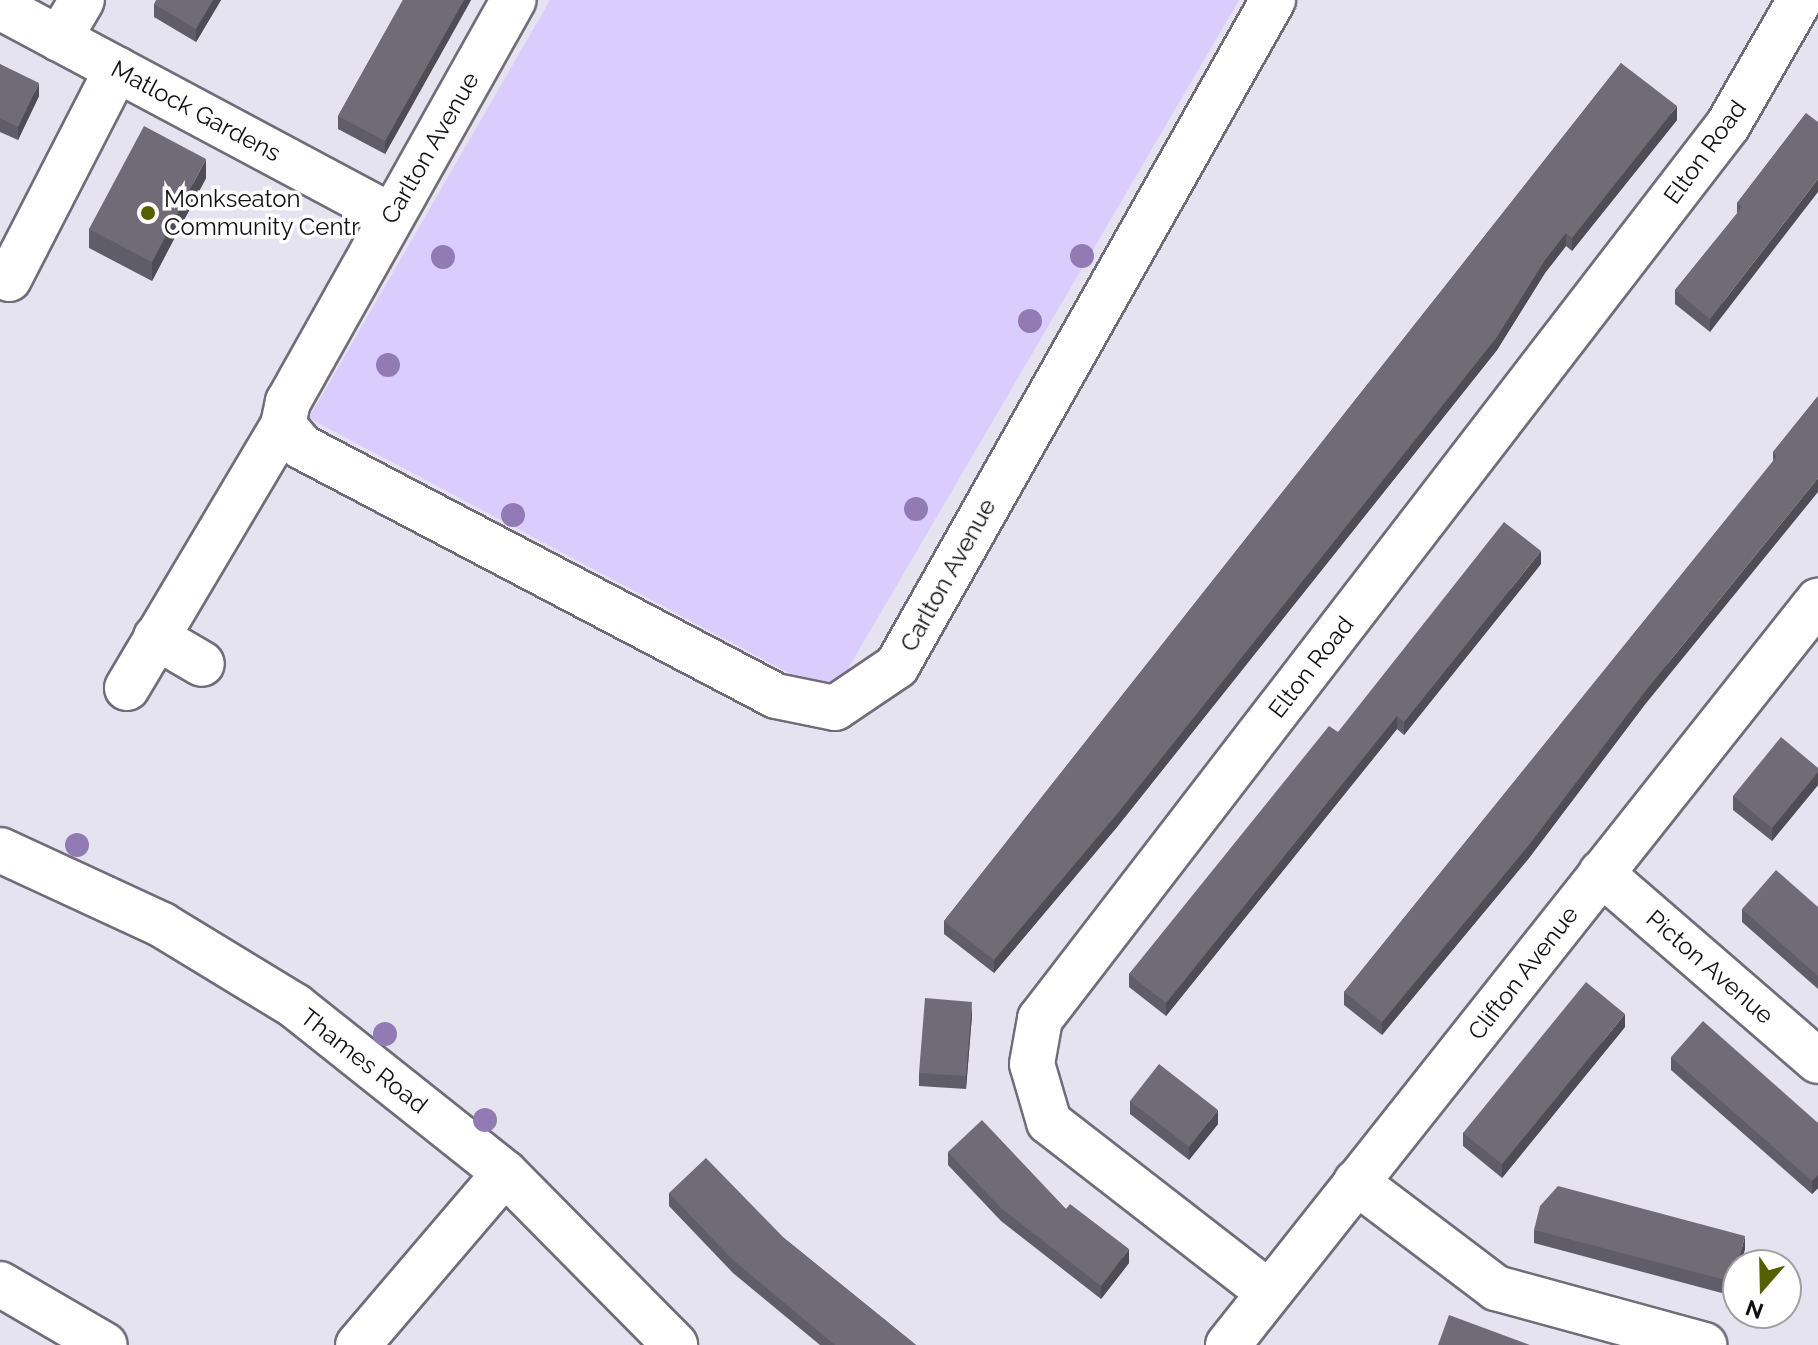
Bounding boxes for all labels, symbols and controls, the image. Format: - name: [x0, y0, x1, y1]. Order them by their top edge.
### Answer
- street label: Matlock Gardens: [106, 54, 286, 168]
- street label: Carlton Avenue: [375, 67, 485, 229]
- street label: Elton Road: [1658, 95, 1752, 209]
- place label: Monkseaton Community Centr: [164, 185, 360, 241]
- marker: Monkseaton Community Centr: [139, 204, 157, 222]
- street label: Carlton Avenue: [894, 493, 1002, 657]
- street label: Elton Road: [1262, 610, 1360, 724]
- street label: Clifton Avenue: [1462, 900, 1584, 1046]
- street label: Picton Avenue: [1640, 904, 1780, 1030]
- street label: Thames Road: [295, 1003, 433, 1119]
- north arrow: [1722, 1249, 1802, 1329]
- text: N: [1742, 1295, 1767, 1325]

